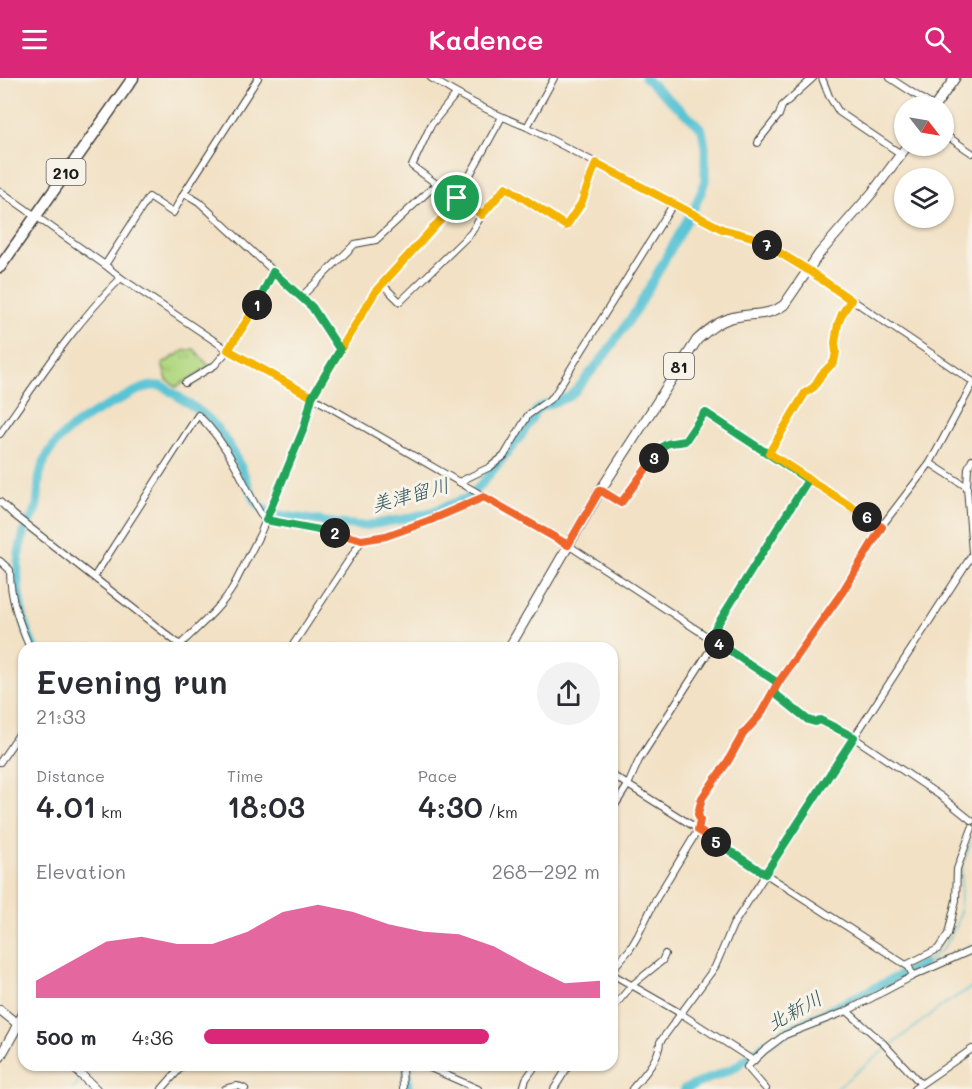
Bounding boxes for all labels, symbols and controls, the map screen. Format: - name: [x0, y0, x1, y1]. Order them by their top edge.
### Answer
- text: Kadence: [428, 22, 544, 57]
- icon: menu: [18, 23, 51, 56]
- icon: search: [921, 23, 954, 56]
- north arrow: [894, 96, 954, 156]
- map controls: [894, 96, 954, 228]
- road number: 210: [46, 159, 86, 185]
- button: layers: [894, 168, 954, 228]
- pin: [431, 172, 482, 223]
- icon: arrive: [440, 181, 473, 214]
- pin: 7: [752, 230, 782, 260]
- text: 7: [763, 234, 771, 255]
- pin: 1: [242, 290, 272, 320]
- text: 1: [253, 294, 261, 315]
- road number: 81: [664, 353, 694, 379]
- pin: 3: [639, 443, 669, 473]
- text: 3: [649, 447, 659, 468]
- water label: 美津留川: [368, 471, 452, 517]
- pin: 6: [852, 502, 882, 532]
- text: 6: [862, 506, 872, 527]
- pin: 2: [320, 518, 350, 548]
- text: 2: [331, 522, 339, 543]
- pin: 4: [704, 629, 734, 659]
- text: 4: [714, 633, 724, 654]
- text: Evening run: [36, 659, 228, 702]
- button: share: [537, 662, 600, 725]
- text: 21:33: [36, 703, 86, 729]
- text: Distance: [36, 765, 105, 786]
- text: Time: [227, 765, 263, 786]
- text: Pace: [418, 765, 457, 786]
- text: 4.01: [36, 786, 96, 826]
- text: 18:03: [227, 786, 305, 826]
- text: 4:30: [418, 786, 483, 826]
- text: km: [96, 801, 122, 822]
- text: /km: [483, 801, 518, 822]
- pin: 5: [701, 827, 731, 857]
- text: 5: [711, 831, 721, 852]
- text: Elevation: [36, 858, 126, 884]
- text: 268–292 m: [492, 858, 600, 884]
- water label: 北新川: [761, 984, 827, 1036]
- text: 500 m: [36, 1024, 96, 1050]
- text: 4:36: [132, 1024, 174, 1050]

